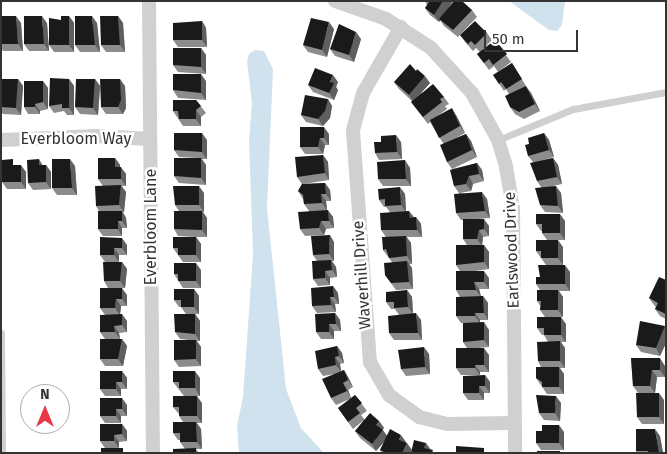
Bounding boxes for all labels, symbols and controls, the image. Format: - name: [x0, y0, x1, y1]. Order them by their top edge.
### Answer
- scale bar: [487, 20, 581, 52]
- text: 50 m: [492, 30, 525, 48]
- street label: Everbloom Way: [21, 129, 131, 149]
- street label: Everbloom Lane: [141, 169, 161, 285]
- street label: Earlswood Drive: [500, 191, 524, 309]
- street label: Waverhill Drive: [349, 220, 375, 330]
- north arrow: [20, 384, 70, 434]
- text: N: [40, 386, 50, 403]

